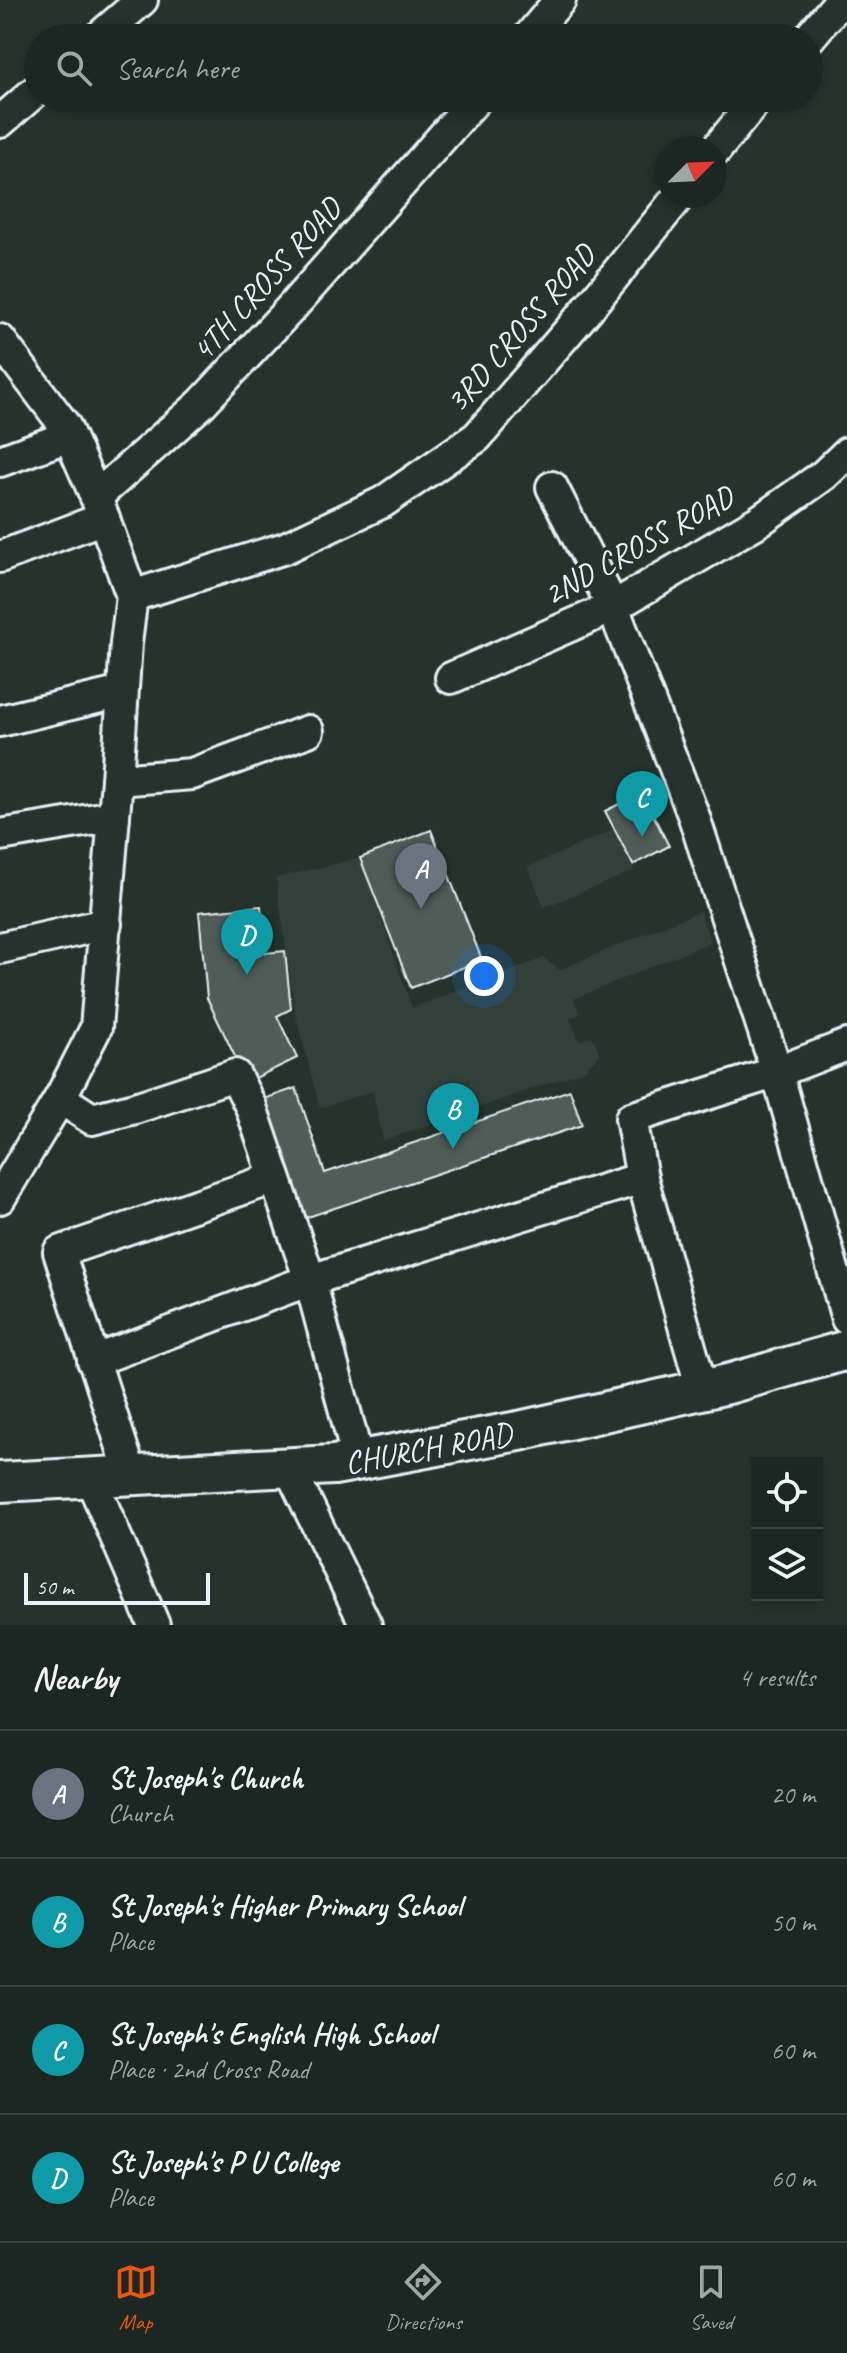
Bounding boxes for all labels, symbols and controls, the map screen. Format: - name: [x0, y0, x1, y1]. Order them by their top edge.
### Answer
- search box: [24, 24, 823, 112]
- icon: search: [52, 46, 96, 90]
- text: Search here: [116, 49, 238, 87]
- north arrow: [655, 136, 727, 208]
- street label: 4TH CROSS ROAD: [182, 187, 352, 370]
- street label: 3RD CROSS ROAD: [436, 234, 606, 421]
- street label: 2ND CROSS ROAD: [536, 475, 743, 614]
- pin: C: [616, 771, 668, 837]
- pin: A: [395, 843, 447, 909]
- pin: D: [221, 909, 273, 975]
- your location: [464, 956, 504, 996]
- pin: B: [427, 1083, 479, 1149]
- street label: CHURCH ROAD: [341, 1412, 517, 1484]
- map controls: [751, 1457, 823, 1601]
- button: locate: [751, 1457, 823, 1529]
- button: layers: [751, 1529, 823, 1601]
- scale bar: [24, 1569, 210, 1605]
- text: 50 m: [36, 1573, 73, 1601]
- text: Nearby: [32, 1656, 118, 1699]
- text: 4 results: [739, 1661, 815, 1694]
- text: St Joseph's Church: [108, 1759, 303, 1797]
- text: A: [51, 1778, 65, 1811]
- text: 20 m: [771, 1778, 815, 1811]
- text: Church: [108, 1797, 173, 1830]
- text: St Joseph's Higher Primary School: [108, 1887, 462, 1925]
- text: B: [51, 1906, 65, 1939]
- text: 50 m: [771, 1906, 815, 1939]
- text: Place: [108, 1925, 154, 1958]
- text: St Joseph's English High School: [108, 2015, 435, 2053]
- text: C: [52, 2034, 64, 2067]
- text: 60 m: [771, 2034, 815, 2067]
- text: Place · 2nd Cross Road: [108, 2053, 309, 2086]
- text: St Joseph's P U College: [108, 2143, 339, 2181]
- text: D: [50, 2162, 66, 2195]
- text: 60 m: [771, 2162, 815, 2195]
- text: Place: [108, 2181, 154, 2214]
- tab: Map: [114, 2260, 158, 2336]
- tab: Directions: [385, 2260, 462, 2336]
- tab: Saved: [689, 2260, 733, 2336]

